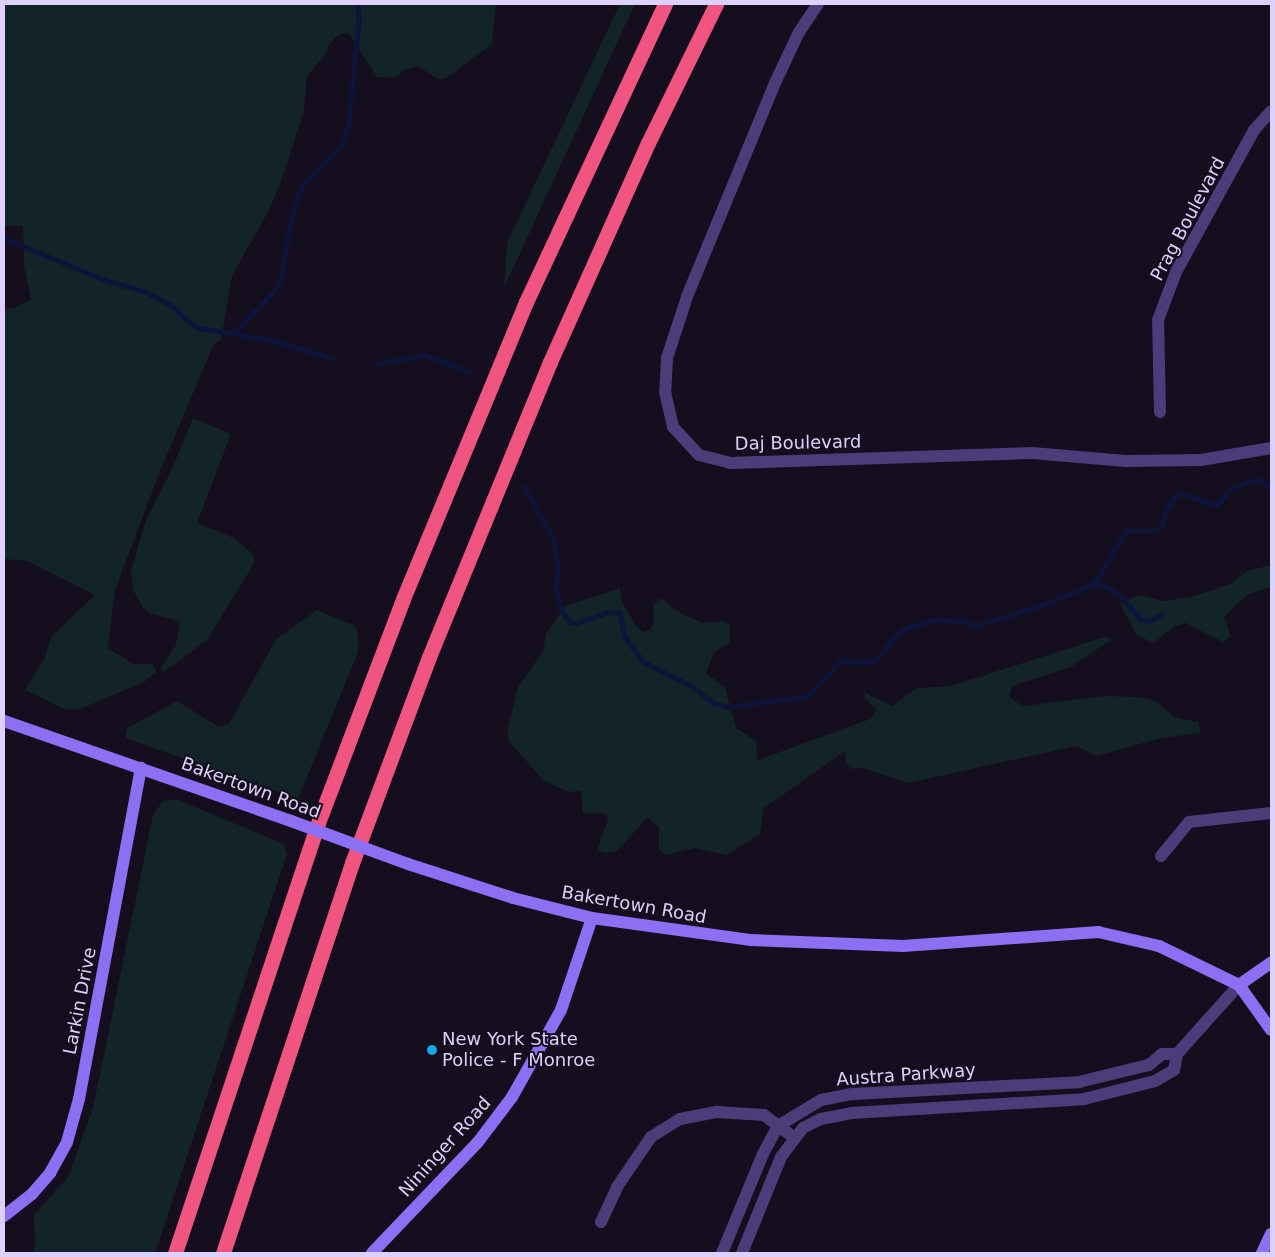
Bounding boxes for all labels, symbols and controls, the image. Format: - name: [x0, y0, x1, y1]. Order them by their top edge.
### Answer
- street label: Prag Boulevard: [1146, 153, 1230, 285]
- street label: Daj Boulevard: [734, 431, 862, 455]
- street label: Bakertown Road: [178, 753, 324, 823]
- street label: Bakertown Road: [560, 882, 708, 928]
- street label: Larkin Drive: [59, 945, 101, 1057]
- place label: New York State Police - F Monroe: [442, 1029, 595, 1072]
- marker: New York State Police - F Monroe: [426, 1044, 438, 1056]
- street label: Austra Parkway: [836, 1059, 976, 1091]
- street label: Nininger Road: [394, 1093, 496, 1201]

